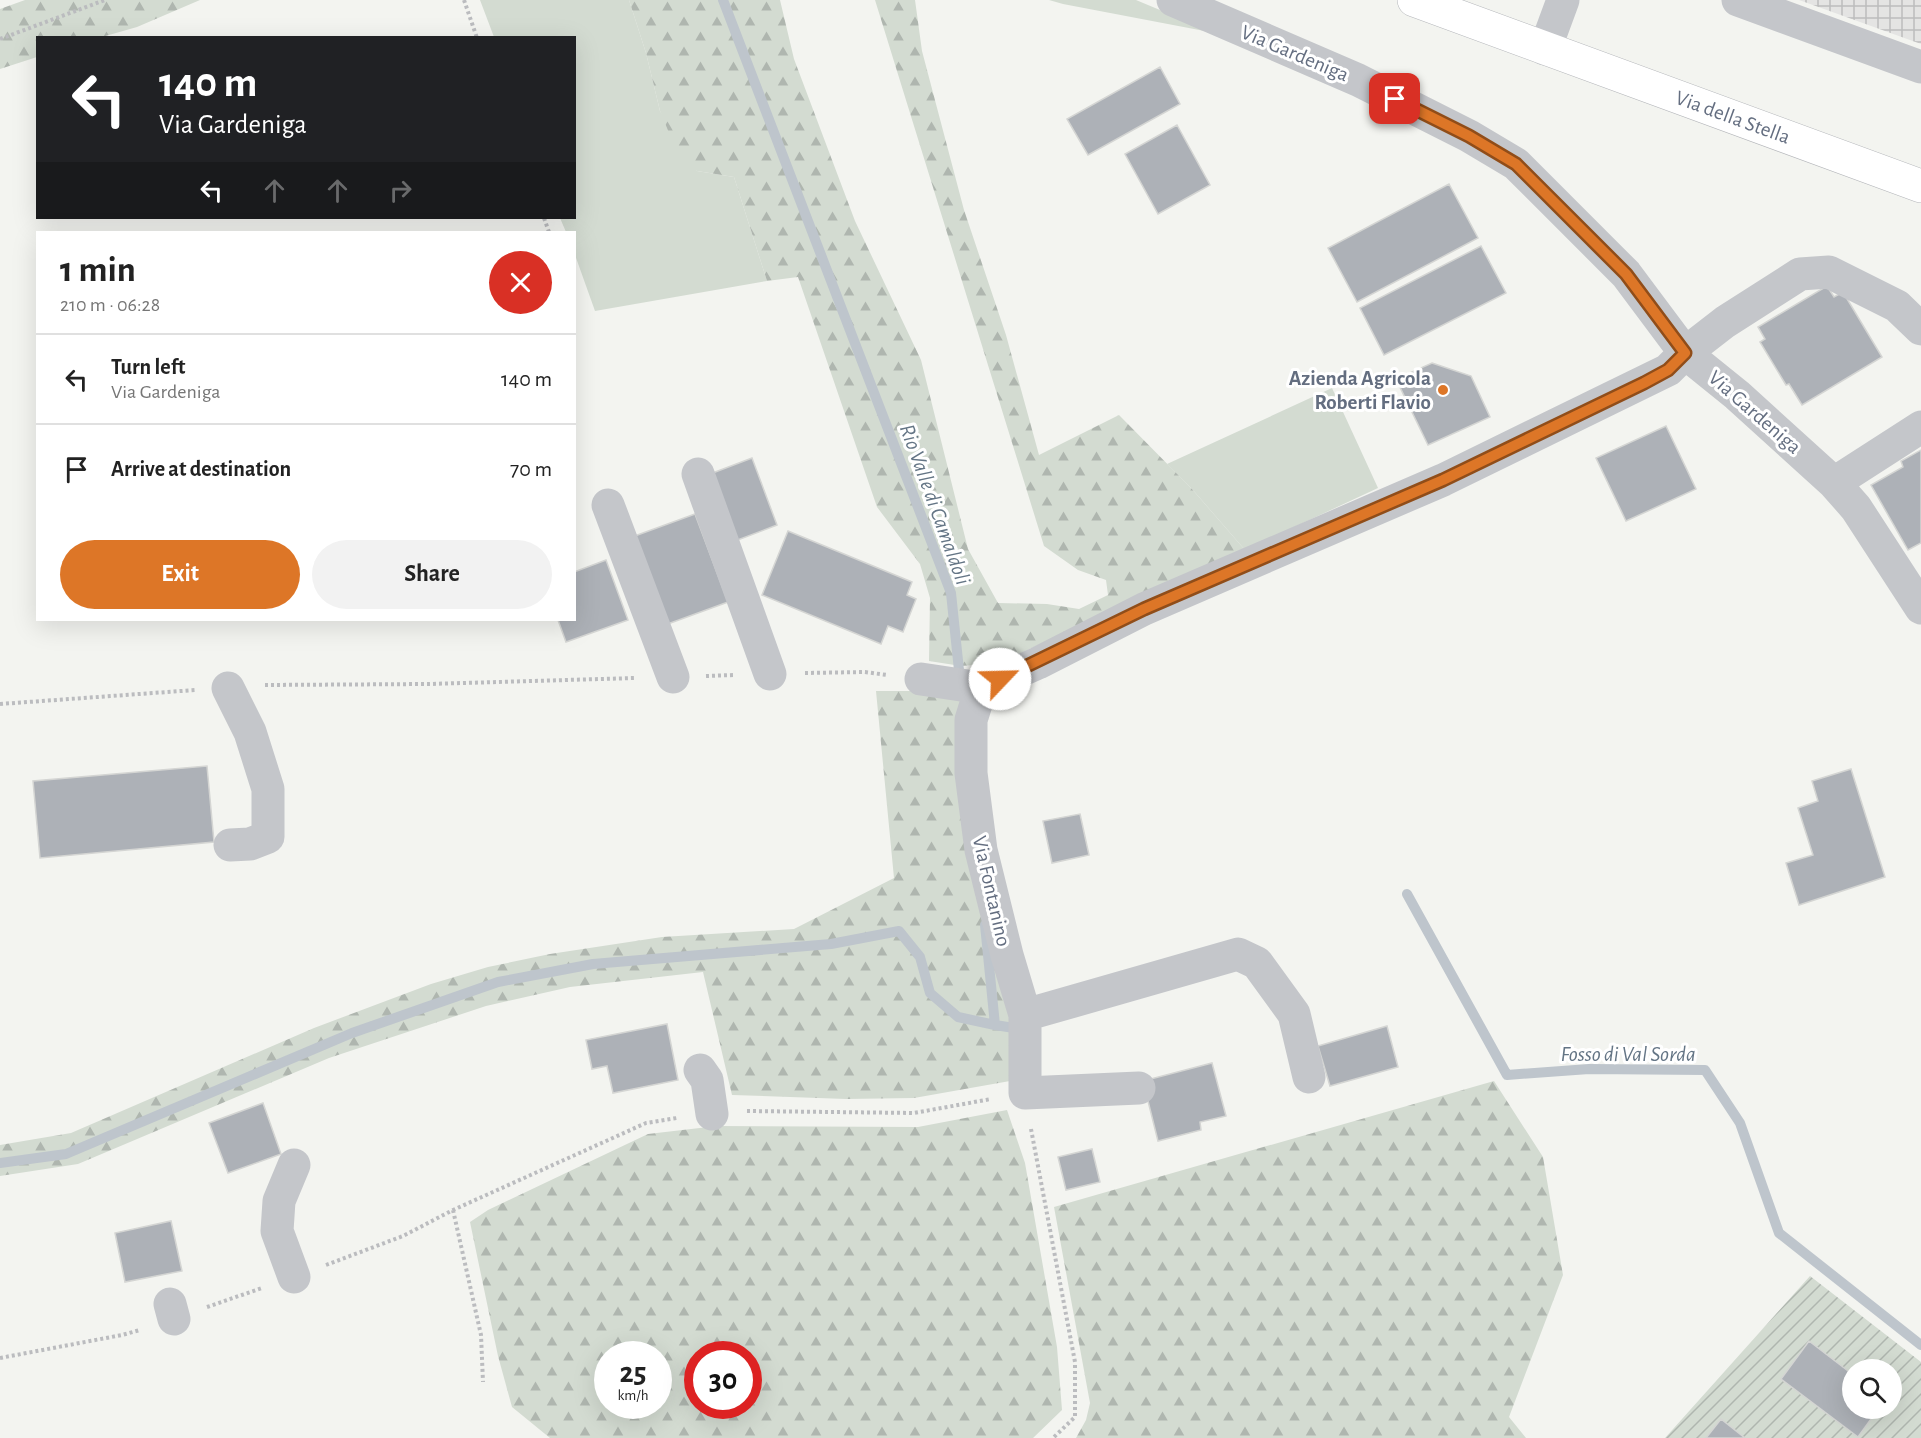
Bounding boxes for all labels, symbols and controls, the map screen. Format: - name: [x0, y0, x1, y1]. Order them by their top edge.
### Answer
- street label: Via Gardeniga: [1238, 21, 1352, 86]
- icon: left: [60, 60, 138, 138]
- text: 140 m: [159, 62, 257, 104]
- pin: [1369, 73, 1420, 124]
- icon: arrive: [1378, 82, 1411, 115]
- street label: Via della Stella: [1673, 87, 1793, 148]
- text: Via Gardeniga: [159, 111, 307, 138]
- icon: left: [195, 174, 228, 207]
- icon: ahead: [258, 174, 291, 207]
- icon: ahead: [321, 174, 354, 207]
- icon: right: [384, 174, 417, 207]
- button: close: [489, 251, 552, 314]
- text: 1 min: [60, 252, 136, 288]
- text: 210 m · 06:28: [60, 295, 160, 315]
- text: Turn left: [111, 356, 185, 378]
- icon: left: [60, 363, 93, 396]
- street label: Via Gardeniga: [1704, 367, 1805, 458]
- text: 140 m: [501, 368, 552, 390]
- place label: Azienda Agricola Roberti Flavio: [1289, 368, 1431, 413]
- text: Via Gardeniga: [111, 382, 220, 402]
- marker: Azienda Agricola Roberti Flavio: [1436, 383, 1450, 397]
- water label: Rio Valle di Camaldoli: [896, 421, 974, 588]
- icon: arrive: [60, 453, 93, 486]
- text: Arrive at destination: [111, 458, 291, 480]
- text: 70 m: [510, 458, 552, 480]
- button: Exit: [60, 540, 300, 609]
- button: Share: [312, 540, 552, 609]
- position arrow: [968, 647, 1032, 711]
- street label: Via Fontanino: [969, 834, 1014, 948]
- water label: Fosso di Val Sorda: [1560, 1043, 1696, 1065]
- speed limit sign: 30: [684, 1341, 762, 1419]
- text: 25: [619, 1358, 647, 1388]
- map controls: [1842, 1359, 1902, 1419]
- button: search: [1842, 1359, 1902, 1419]
- text: km/h: [618, 1388, 648, 1403]

